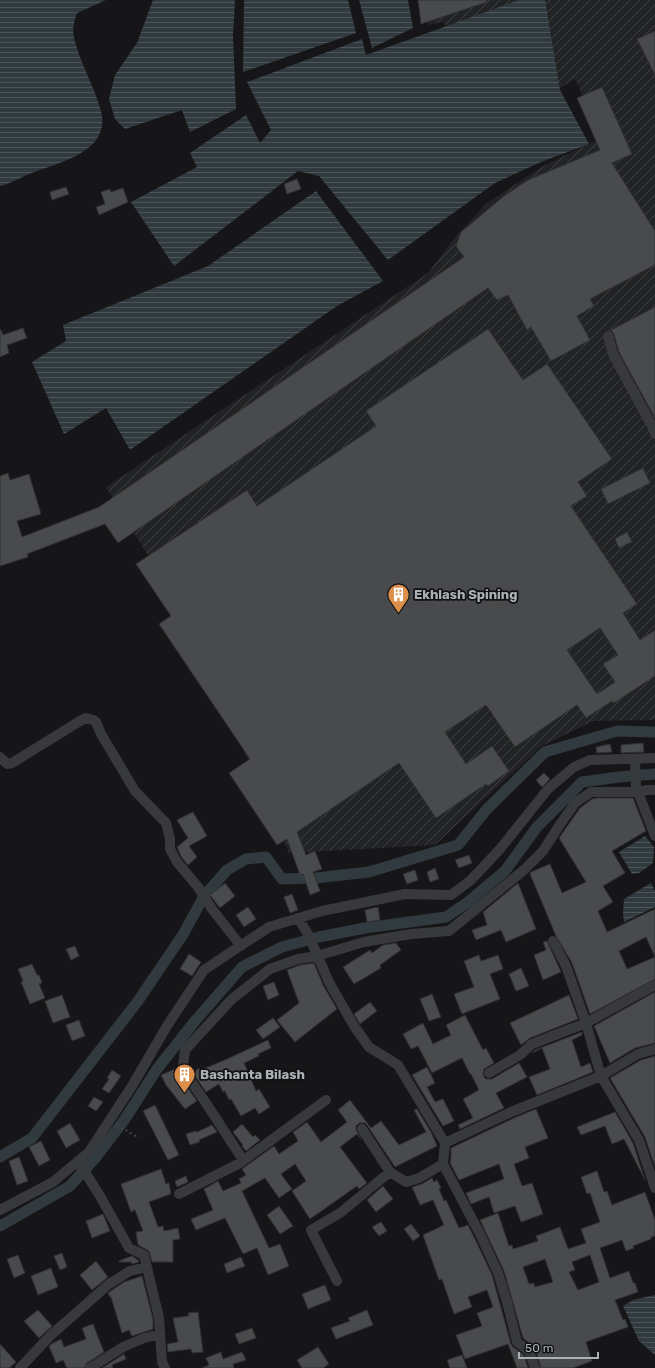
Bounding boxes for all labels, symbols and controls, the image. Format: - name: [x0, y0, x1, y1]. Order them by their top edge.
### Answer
- building icon: Ekhlash Spining: [385, 581, 411, 614]
- place label: Ekhlash Spining: [414, 587, 517, 602]
- building icon: Bashanta Bilash: [172, 1061, 198, 1094]
- place label: Bashanta Bilash: [200, 1067, 305, 1082]
- scale bar: [519, 1334, 598, 1360]
- text: 50 m: [525, 1341, 553, 1355]

